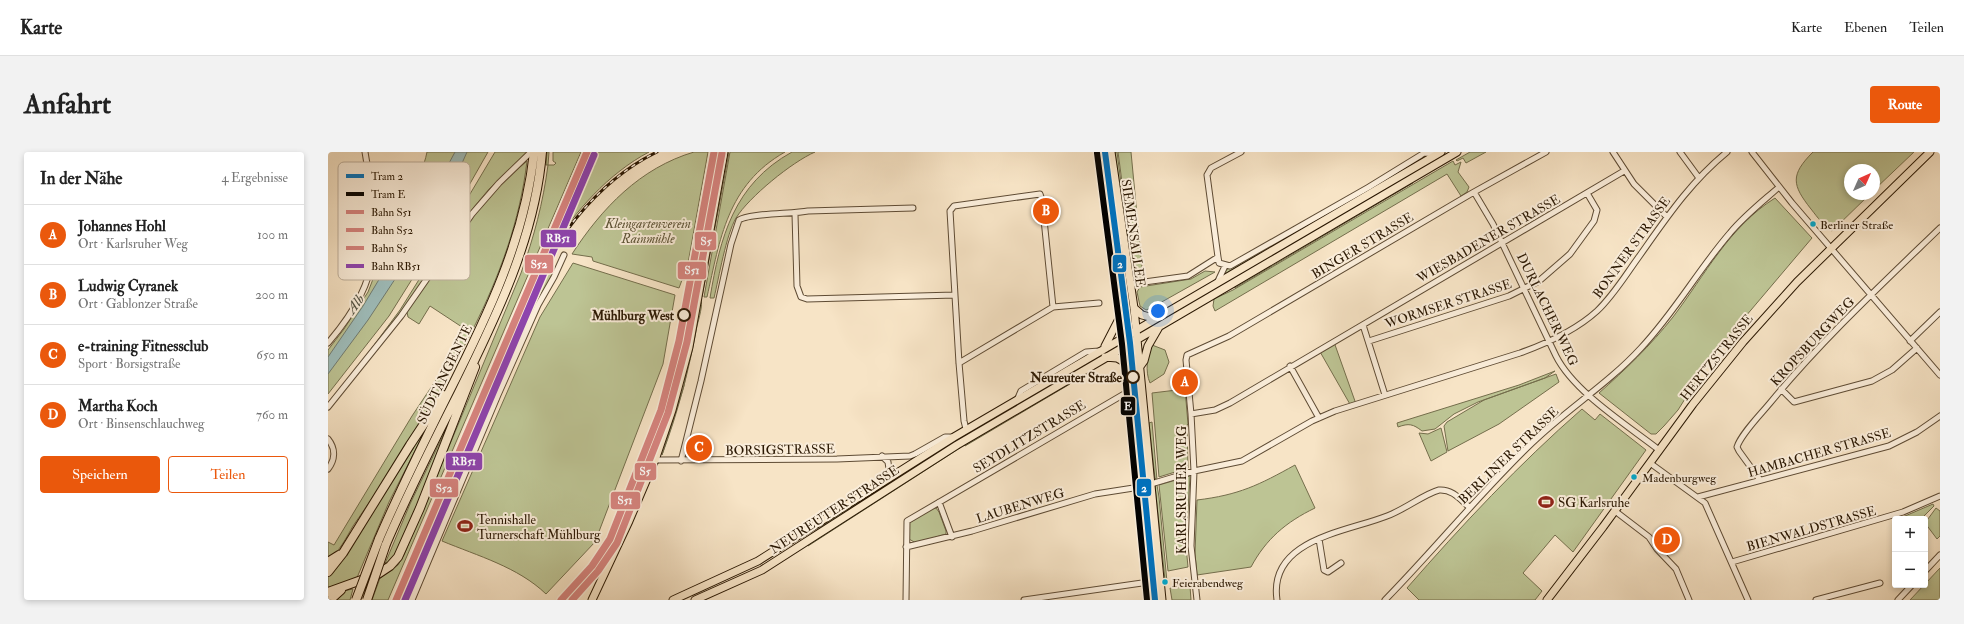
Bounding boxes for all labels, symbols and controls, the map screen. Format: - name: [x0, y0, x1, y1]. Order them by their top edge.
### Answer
- text: Karte: [20, 16, 62, 40]
- text: Karte: [1791, 19, 1822, 36]
- text: Ebenen: [1844, 19, 1887, 36]
- text: Teilen: [1909, 19, 1944, 36]
- button: Route: [1870, 86, 1940, 123]
- text: Anfahrt: [24, 87, 111, 122]
- legend: [338, 162, 470, 280]
- north arrow: [1844, 164, 1880, 200]
- text: In der Nähe: [40, 168, 122, 189]
- text: 4 Ergebnisse: [221, 170, 288, 186]
- text: Tram 2: [371, 170, 403, 183]
- street label: SIEMENSALLEE: [1118, 178, 1148, 288]
- text: Tram E: [371, 188, 405, 201]
- street label: WIESBADENER STRASSE: [1413, 191, 1563, 287]
- street label: BONNER STRASSE: [1590, 194, 1674, 302]
- pin: B: [1033, 196, 1059, 226]
- text: Bahn S51: [371, 206, 411, 219]
- street label: BINGER STRASSE: [1309, 209, 1416, 283]
- park label: Kleingartenverein Rainmühle: [604, 216, 691, 247]
- text: Johannes Hohl: [78, 217, 166, 236]
- place label: Berliner Straße: [1820, 218, 1893, 233]
- marker: Berliner Straße: [1808, 219, 1818, 229]
- text: Bahn S52: [371, 224, 413, 237]
- text: A: [49, 227, 57, 243]
- text: 100 m: [257, 227, 288, 243]
- line badge: RB51: [540, 229, 577, 248]
- line badge: S5: [694, 231, 717, 251]
- text: RB51: [546, 232, 570, 245]
- text: S5: [701, 235, 712, 248]
- text: Ort · Karlsruher Weg: [78, 236, 188, 252]
- text: Bahn S5: [371, 242, 408, 255]
- street label: DURLACHER WEG: [1513, 250, 1581, 369]
- line badge: S52: [524, 254, 554, 274]
- line badge: 2: [1112, 254, 1127, 273]
- text: S52: [531, 258, 548, 271]
- text: 2: [1117, 258, 1123, 271]
- text: Bahn RB51: [371, 260, 420, 273]
- line badge: S51: [677, 261, 707, 280]
- text: S51: [685, 264, 700, 277]
- street label: WORMSER STRASSE: [1382, 276, 1514, 332]
- text: Ludwig Cyranek: [78, 277, 178, 296]
- text: B: [49, 287, 57, 303]
- text: 200 m: [255, 287, 288, 303]
- water label: Alb: [342, 291, 368, 319]
- street label: KROPSBURGWEG: [1767, 294, 1858, 390]
- text: Ort · Gablonzer Straße: [78, 296, 198, 312]
- your location: [1148, 301, 1168, 321]
- place label: Mühlburg West: [591, 308, 675, 325]
- marker: Mühlburg West: [677, 308, 691, 322]
- street label: HERTZSTRASSE: [1677, 311, 1757, 404]
- street label: SÜDTANGENTE: [414, 322, 476, 427]
- text: e-training Fitnessclub: [78, 337, 208, 356]
- text: C: [48, 347, 58, 363]
- text: 650 m: [256, 347, 288, 363]
- text: Sport · Borsigstraße: [78, 356, 180, 372]
- pin: A: [1172, 367, 1198, 397]
- place label: Neureuter Straße: [1029, 370, 1123, 386]
- marker: Neureuter Straße: [1126, 370, 1140, 384]
- line badge: E: [1120, 396, 1136, 416]
- text: Martha Koch: [78, 397, 158, 416]
- street label: SEYDLITZSTRASSE: [970, 397, 1089, 477]
- text: E: [1124, 400, 1132, 413]
- street label: BERLINER STRASSE: [1455, 404, 1562, 508]
- text: D: [48, 407, 58, 423]
- text: 760 m: [256, 407, 288, 423]
- text: Ort · Binsenschlauchweg: [78, 416, 204, 432]
- street label: HAMBACHER STRASSE: [1746, 425, 1893, 481]
- street label: KARLSRUHER WEG: [1174, 426, 1190, 554]
- pin: C: [686, 433, 712, 463]
- street label: BORSIGSTRASSE: [725, 441, 835, 459]
- line badge: RB51: [445, 452, 483, 471]
- text: RB51: [452, 455, 476, 468]
- button: Speichern: [40, 456, 160, 493]
- button: Teilen: [168, 456, 288, 493]
- line badge: S5: [634, 462, 657, 481]
- street label: NEUREUTER STRASSE: [767, 462, 902, 558]
- text: S5: [640, 465, 651, 478]
- place label: Madenburgweg: [1642, 471, 1717, 486]
- marker: Madenburgweg: [1629, 472, 1639, 482]
- line badge: S52: [429, 478, 459, 498]
- line badge: 2: [1136, 478, 1152, 497]
- text: S52: [436, 482, 453, 495]
- text: 2: [1141, 482, 1147, 495]
- street label: LAUBENWEG: [974, 485, 1066, 527]
- line badge: S51: [610, 491, 641, 510]
- sports icon: SG Karlsruhe: [1537, 493, 1555, 511]
- text: S51: [618, 494, 633, 507]
- place label: SG Karlsruhe: [1558, 495, 1630, 511]
- street label: BIENWALDSTRASSE: [1745, 503, 1878, 555]
- place label: Tennishalle Turnerschaft Mühlburg: [477, 512, 601, 543]
- map controls: [1892, 516, 1928, 588]
- button: +: [1892, 516, 1928, 552]
- sports icon: Tennishalle Turnerschaft Mühlburg: [456, 517, 474, 535]
- pin: D: [1654, 525, 1680, 555]
- button: −: [1892, 552, 1928, 588]
- place label: Feierabendweg: [1172, 576, 1244, 591]
- marker: Feierabendweg: [1160, 577, 1170, 587]

